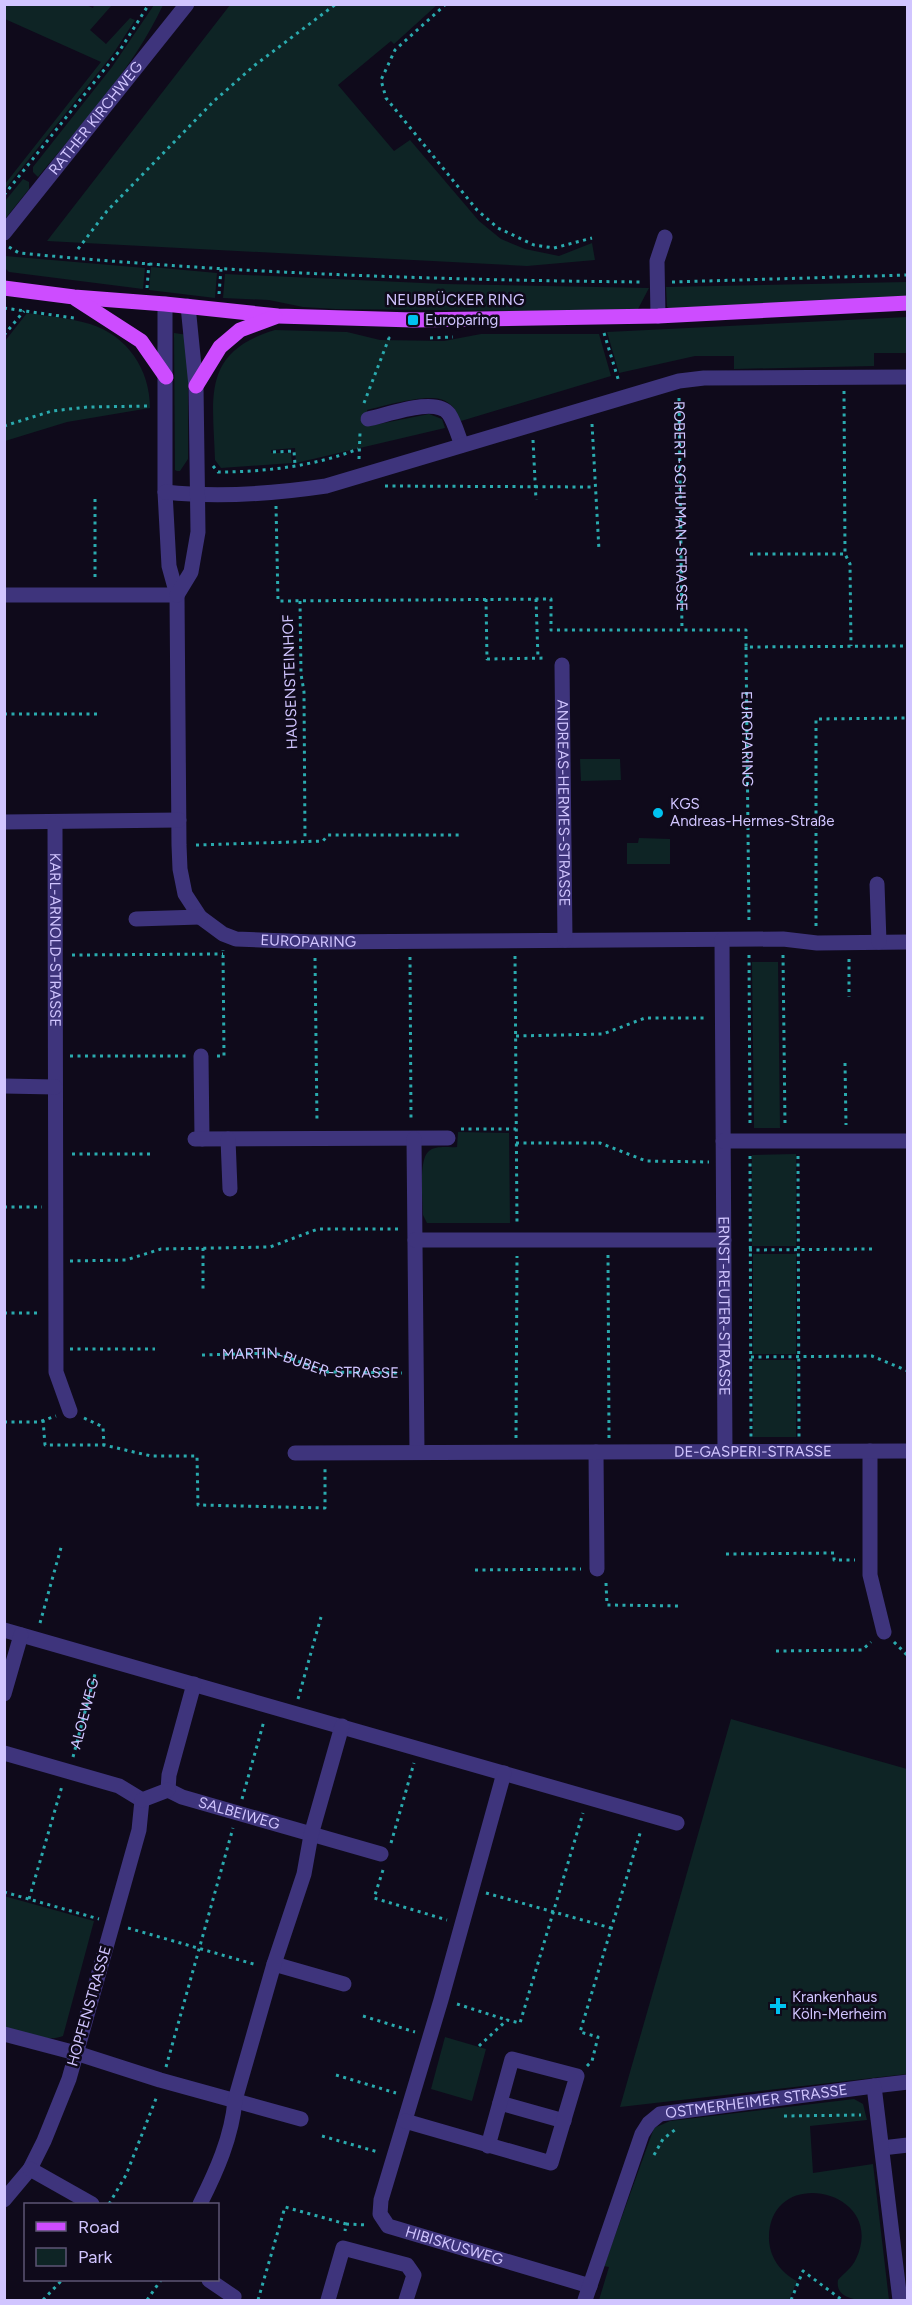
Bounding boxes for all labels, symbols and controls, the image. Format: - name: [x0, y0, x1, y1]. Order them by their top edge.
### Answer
- street label: RATHER KIRCHWEG: [45, 58, 147, 179]
- street label: NEUBRÜCKER RING: [386, 291, 524, 309]
- place label: Europaring: [425, 311, 498, 329]
- marker: Europaring: [406, 313, 420, 327]
- street label: ROBERT-SCHUMAN-STRASSE: [670, 401, 691, 611]
- street label: HAUSENSTEINHOF: [279, 614, 301, 750]
- street label: EUROPARING: [737, 691, 757, 787]
- street label: ANDREAS-HERMES-STRASSE: [553, 699, 574, 907]
- place label: KGS Andreas-Hermes-Straße: [670, 795, 834, 830]
- marker: KGS Andreas-Hermes-Straße: [651, 806, 665, 820]
- street label: KARL-ARNOLD-STRASSE: [46, 853, 64, 1027]
- street label: EUROPARING: [260, 931, 356, 951]
- street label: ERNST-REUTER-STRASSE: [715, 1216, 734, 1396]
- street label: MARTIN-BUBER-STRASSE: [222, 1344, 399, 1382]
- street label: DE-GASPERI-STRASSE: [674, 1442, 832, 1461]
- street label: ALOEWEG: [66, 1676, 103, 1751]
- street label: SALBEIWEG: [196, 1793, 282, 1834]
- street label: HOPFENSTRASSE: [63, 1944, 115, 2068]
- place label: Krankenhaus Köln-Merheim: [792, 1988, 886, 2023]
- marker: Krankenhaus Köln-Merheim: [769, 1997, 787, 2015]
- street label: OSTMERHEIMER STRASSE: [664, 2081, 849, 2122]
- legend: [24, 2203, 219, 2281]
- text: Road: [78, 2216, 119, 2238]
- street label: HIBISKUSWEG: [403, 2223, 506, 2269]
- text: Park: [78, 2246, 113, 2268]

